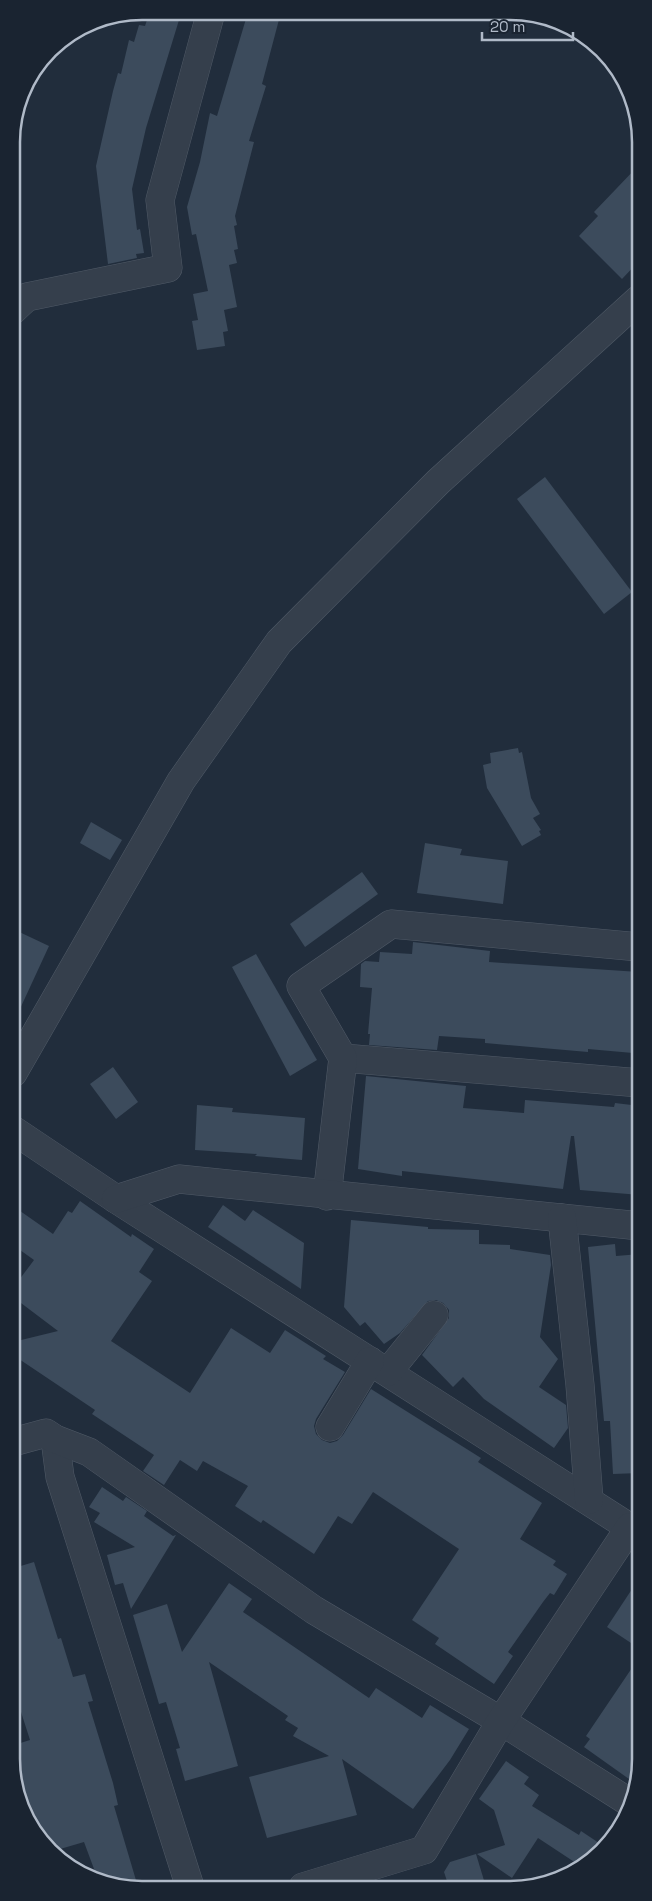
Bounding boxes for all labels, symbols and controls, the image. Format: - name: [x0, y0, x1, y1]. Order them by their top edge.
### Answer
- scale bar: [482, 10, 573, 42]
- text: 20 m: [490, 17, 525, 36]

